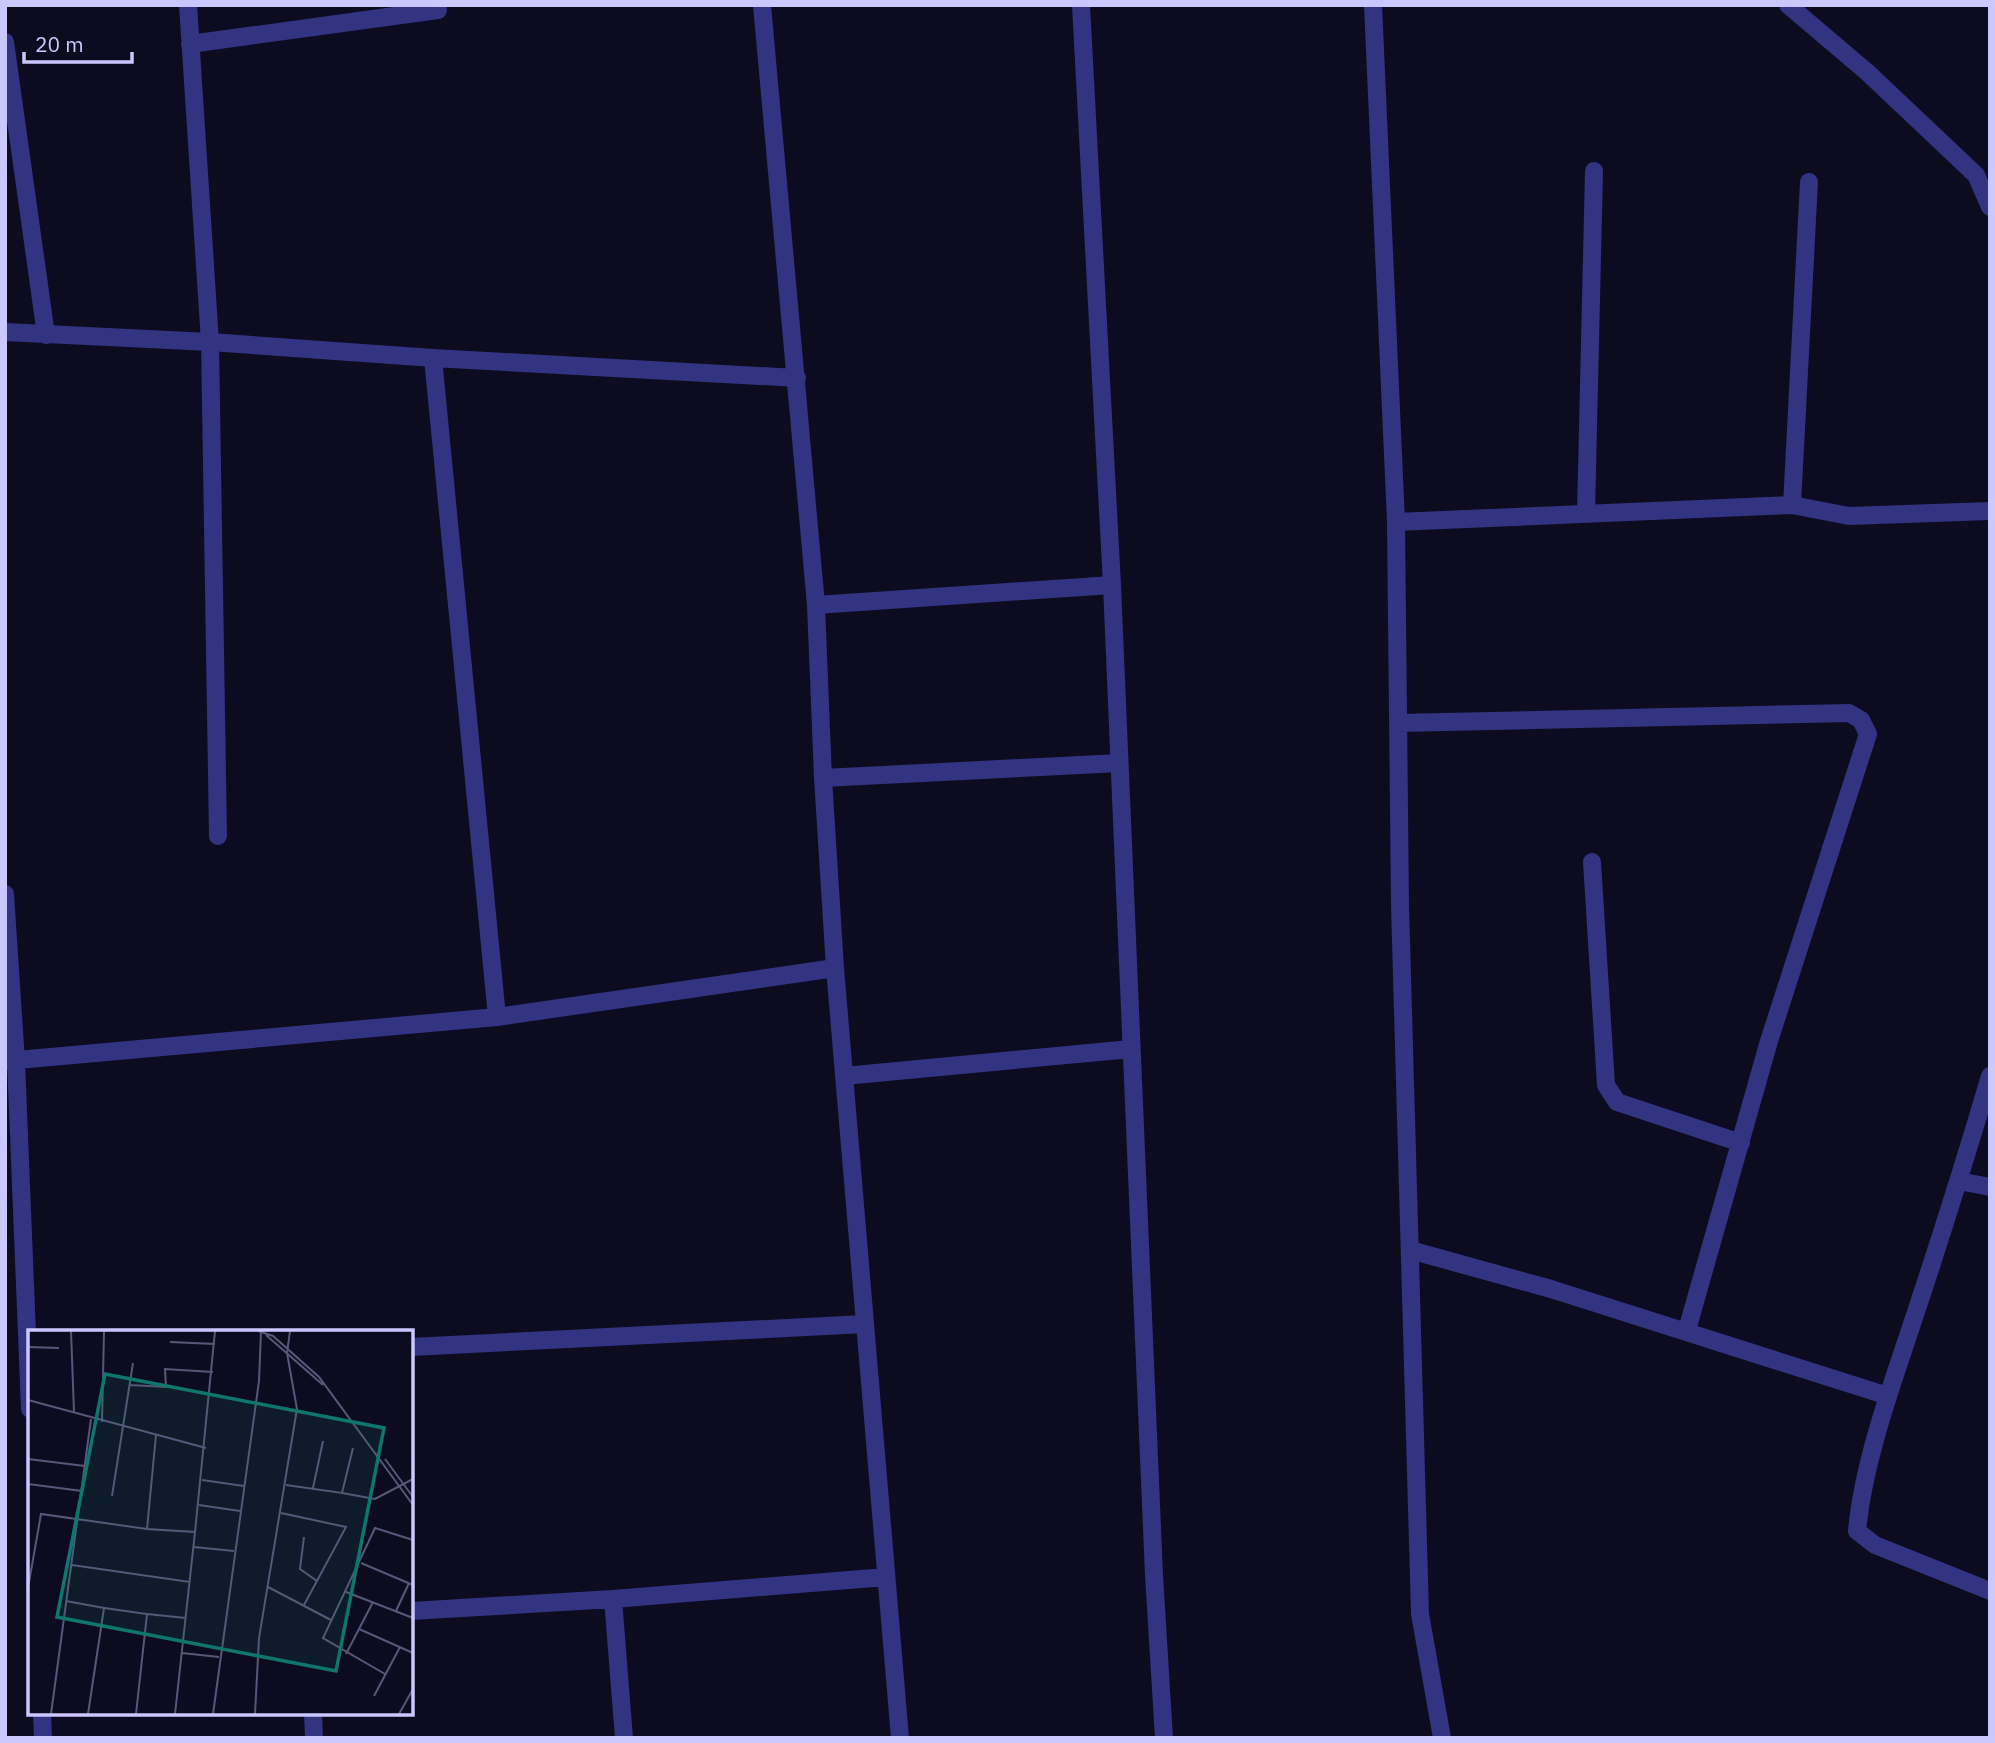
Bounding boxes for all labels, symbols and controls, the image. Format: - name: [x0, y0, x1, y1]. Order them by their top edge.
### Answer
- scale bar: [24, 21, 133, 65]
- text: 20 m: [35, 30, 84, 58]
- inset map: [28, 1330, 413, 1715]

